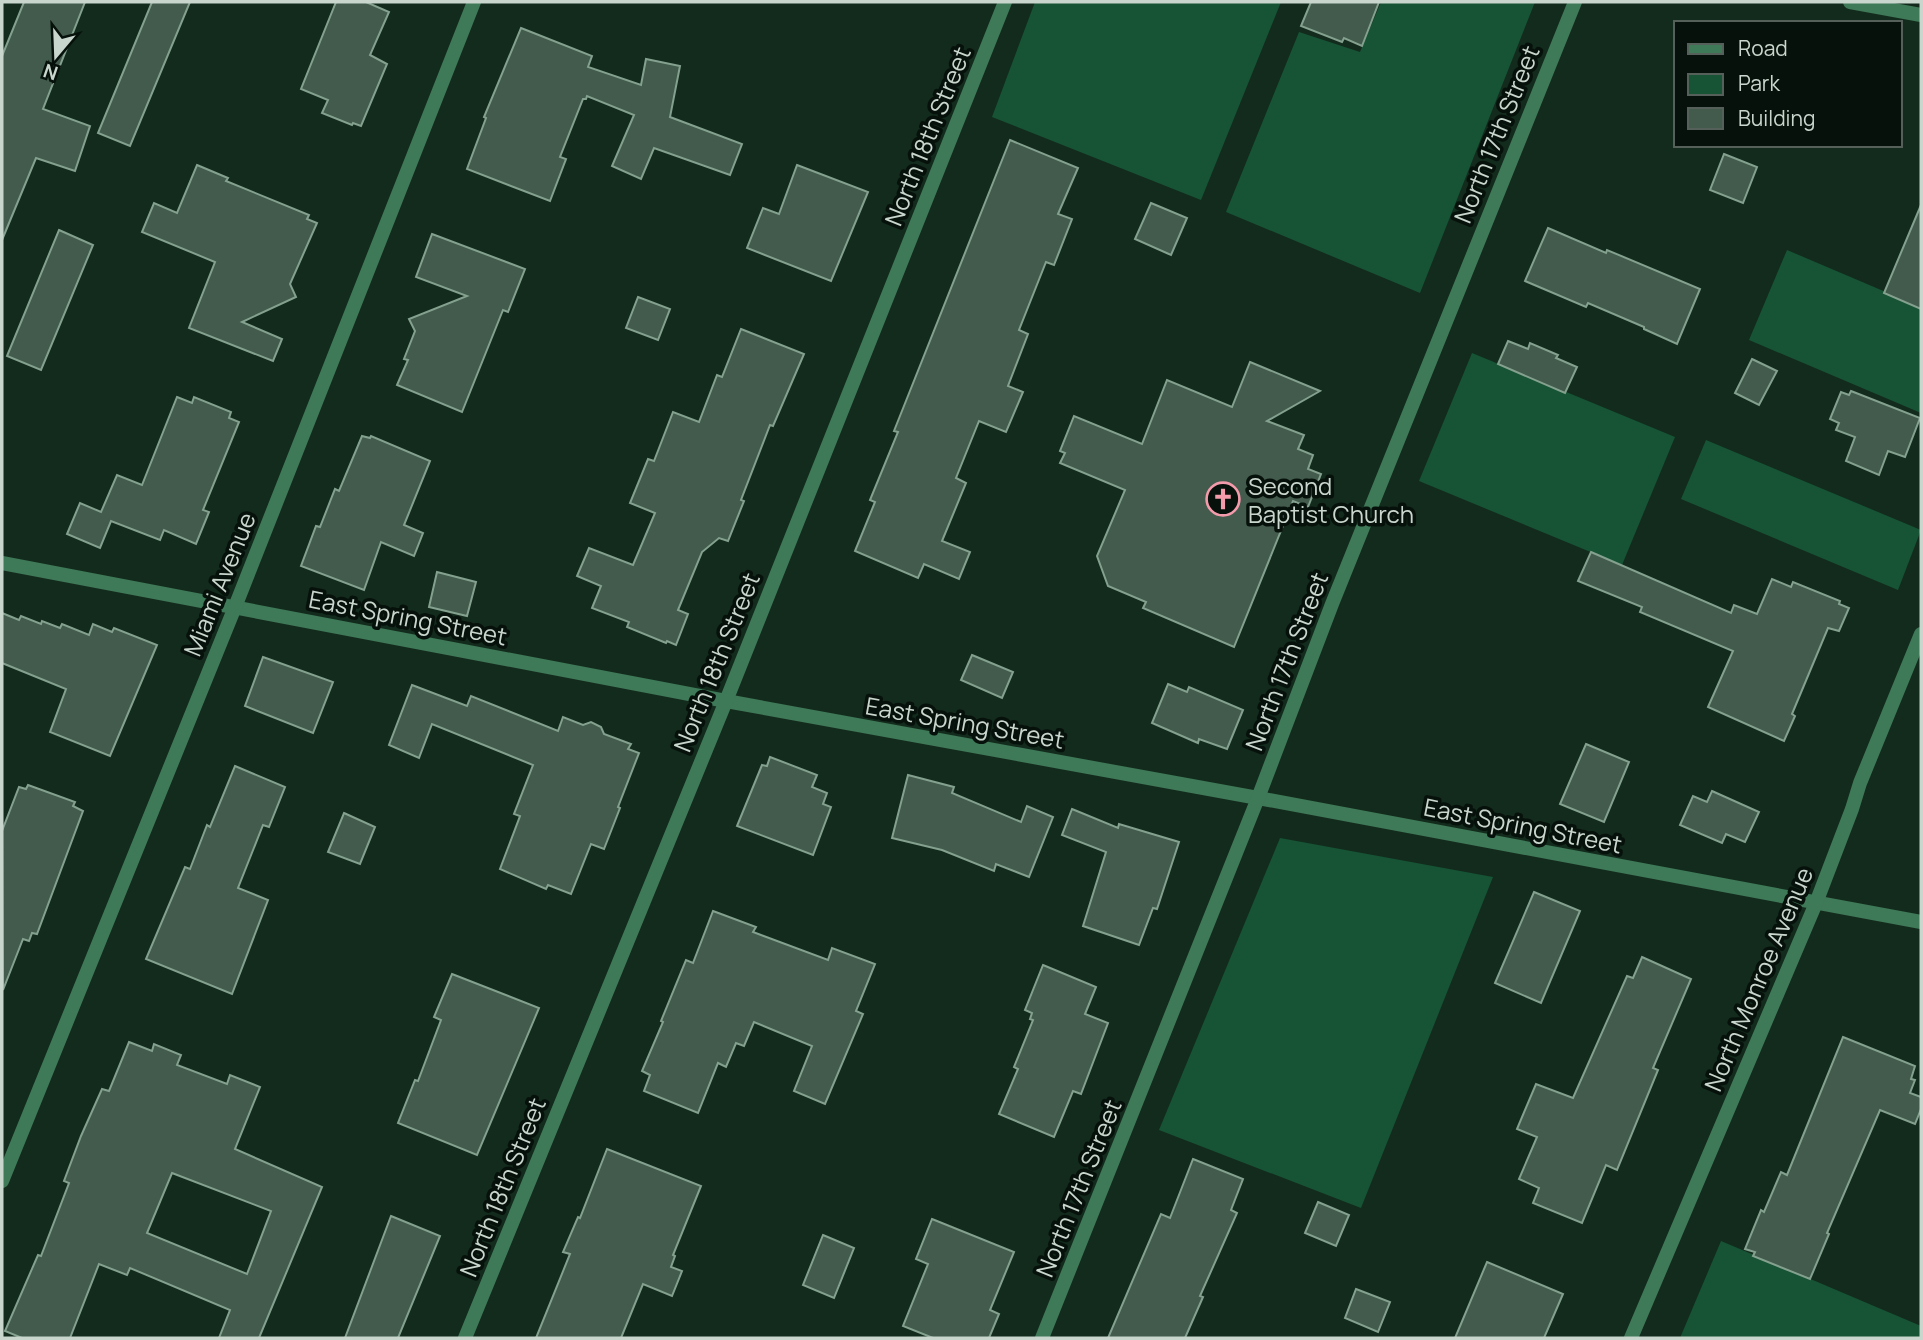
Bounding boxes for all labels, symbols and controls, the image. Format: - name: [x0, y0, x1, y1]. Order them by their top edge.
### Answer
- north arrow: [21, 21, 91, 91]
- legend: [1674, 21, 1902, 147]
- text: Road: [1738, 34, 1788, 62]
- street label: North 17th Street: [1445, 40, 1547, 228]
- street label: North 18th Street: [876, 42, 978, 230]
- text: N: [40, 58, 61, 87]
- text: Park: [1738, 69, 1780, 97]
- text: Building: [1738, 104, 1815, 132]
- place label: Second Baptist Church: [1248, 469, 1414, 530]
- church icon: Second Baptist Church: [1204, 480, 1242, 518]
- street label: Miami Avenue: [175, 507, 263, 661]
- street label: North 17th Street: [1237, 567, 1335, 755]
- street label: North 18th Street: [665, 568, 767, 756]
- street label: East Spring Street: [306, 582, 510, 652]
- street label: East Spring Street: [863, 688, 1067, 756]
- street label: East Spring Street: [1421, 790, 1625, 860]
- street label: North Monroe Avenue: [1696, 862, 1820, 1096]
- street label: North 18th Street: [451, 1093, 553, 1281]
- street label: North 17th Street: [1027, 1094, 1129, 1282]

